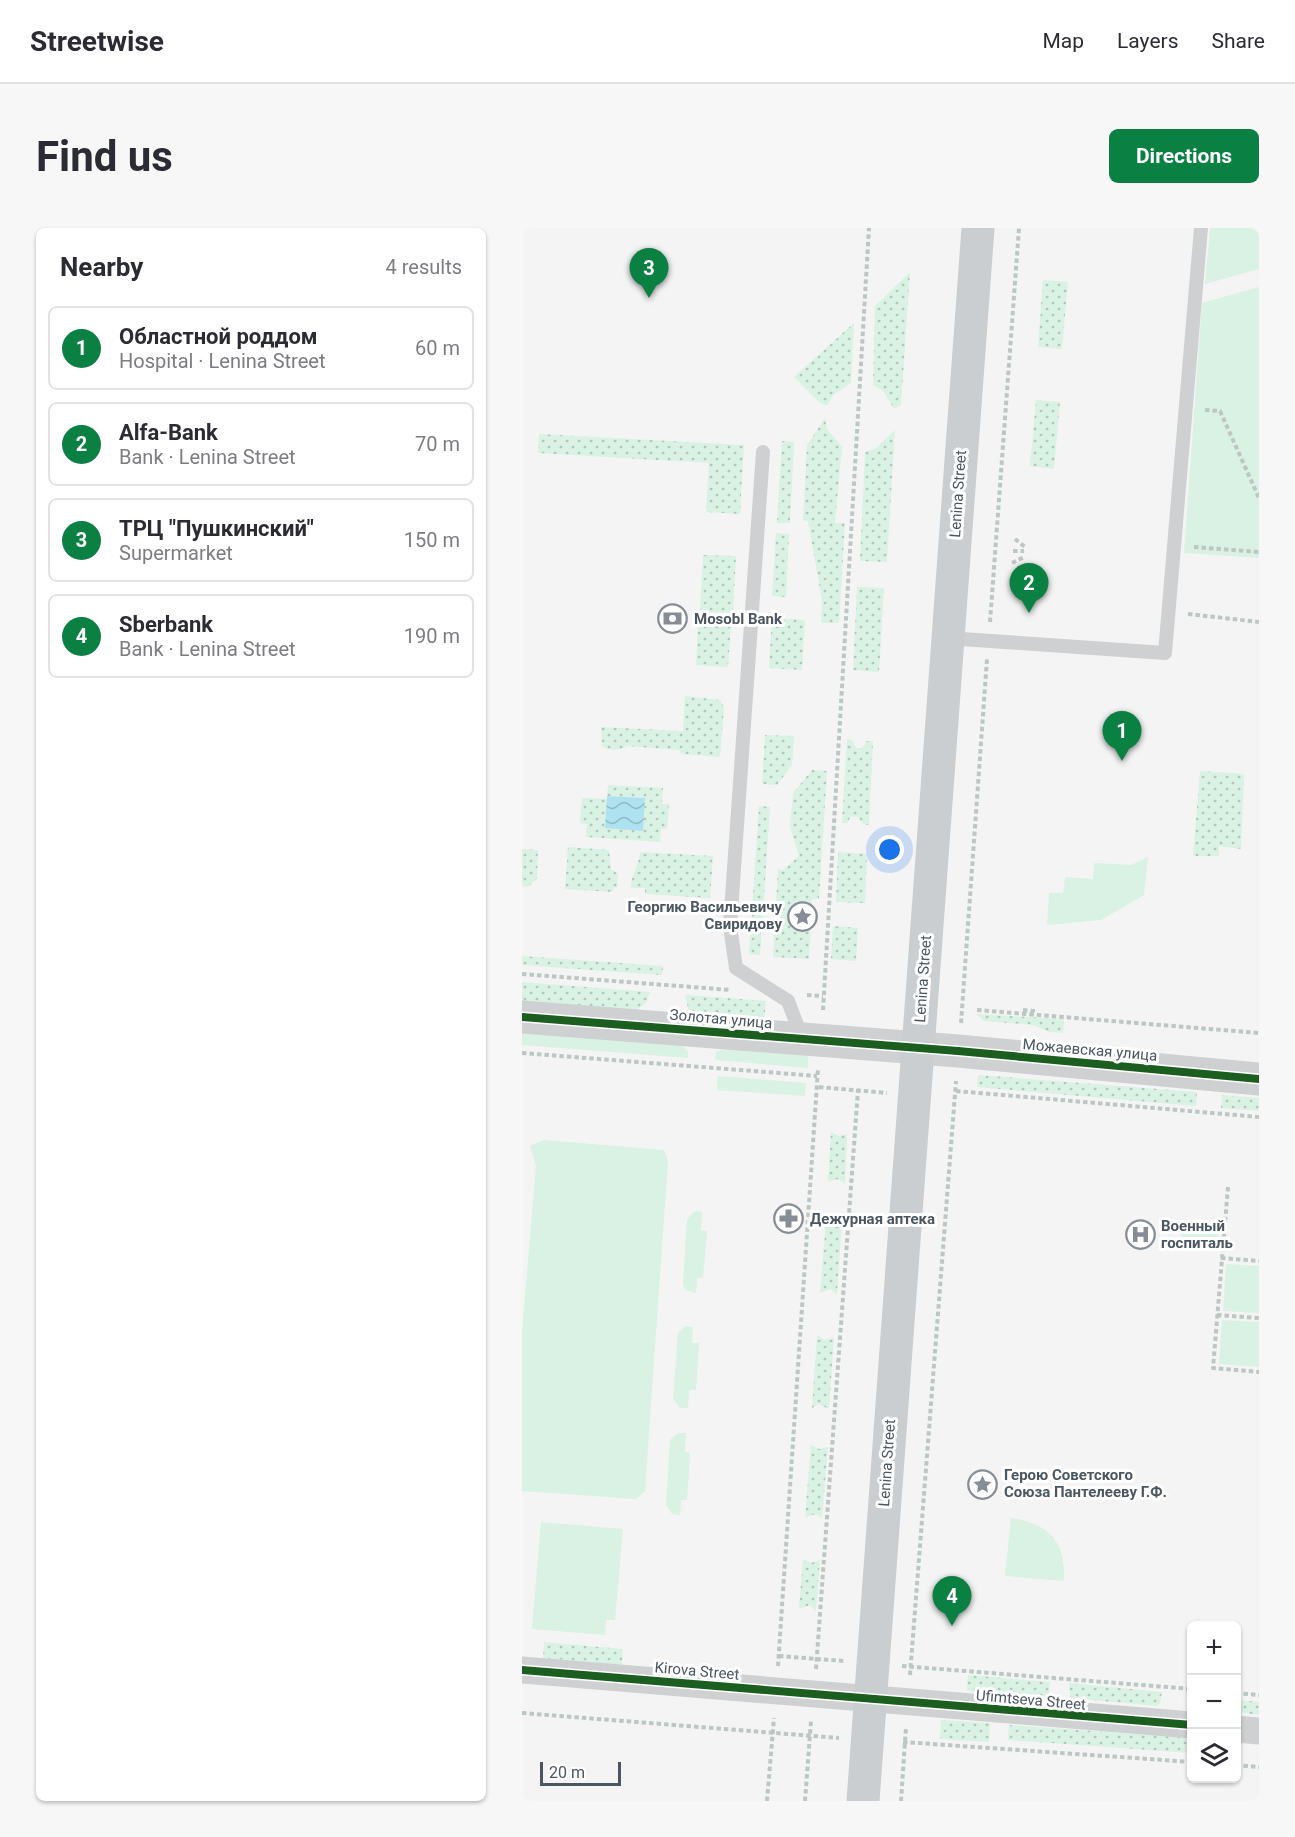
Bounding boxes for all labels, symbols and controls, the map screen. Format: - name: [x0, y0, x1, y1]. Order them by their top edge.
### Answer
- text: Streetwise: [30, 25, 164, 58]
- text: Map: [1042, 29, 1084, 53]
- text: Layers: [1117, 29, 1178, 53]
- text: Share: [1211, 29, 1265, 53]
- button: Directions: [1109, 129, 1259, 183]
- text: Find us: [36, 132, 173, 181]
- pin: 3: [630, 248, 668, 298]
- text: Nearby: [60, 252, 143, 282]
- text: 4 results: [386, 255, 462, 279]
- text: Областной роддом: [119, 324, 318, 349]
- text: 1: [76, 336, 87, 360]
- text: 60 m: [415, 336, 460, 360]
- text: Hospital · Lenina Street: [119, 349, 325, 373]
- text: Alfa-Bank: [119, 420, 218, 445]
- text: 2: [76, 432, 87, 456]
- text: 70 m: [415, 432, 460, 456]
- text: Bank · Lenina Street: [119, 445, 296, 469]
- street label: Lenina Street: [946, 450, 970, 538]
- text: ТРЦ "Пушкинский": [119, 516, 314, 541]
- text: 3: [76, 528, 87, 552]
- text: 150 m: [404, 528, 460, 552]
- text: Supermarket: [119, 541, 233, 565]
- pin: 2: [1010, 564, 1048, 613]
- bank icon: Mosobl Bank: [657, 603, 689, 635]
- place label: Mosobl Bank: [694, 610, 783, 628]
- text: Sberbank: [119, 612, 213, 637]
- text: 4: [76, 624, 87, 648]
- text: 190 m: [404, 624, 460, 648]
- text: Bank · Lenina Street: [119, 637, 296, 661]
- pin: 1: [1102, 712, 1142, 761]
- your location: [875, 835, 904, 864]
- place label: Георгию Васильевичу Свиридову: [628, 898, 782, 933]
- place icon: Георгию Васильевичу Свиридову: [787, 900, 819, 932]
- street label: Lenina Street: [911, 935, 935, 1023]
- street label: Золотая улица: [669, 1006, 773, 1032]
- street label: Можаевская улица: [1022, 1035, 1158, 1065]
- pharmacy icon: Дежурная аптека: [773, 1203, 805, 1235]
- place label: Дежурная аптека: [810, 1210, 935, 1228]
- place label: Военный госпиталь: [1161, 1217, 1233, 1252]
- hospital icon: Военный госпиталь: [1124, 1219, 1156, 1251]
- street label: Lenina Street: [875, 1419, 899, 1507]
- place label: Герою Советского Союза Пантелееву Г.Ф.: [1004, 1466, 1167, 1501]
- place icon: Герою Советского Союза Пантелееву Г.Ф.: [967, 1468, 999, 1500]
- pin: 4: [932, 1576, 972, 1626]
- map controls: [1187, 1621, 1241, 1783]
- button: +: [1187, 1621, 1241, 1675]
- street label: Kirova Street: [654, 1658, 740, 1684]
- button: −: [1187, 1675, 1241, 1729]
- street label: Ufimtseva Street: [975, 1686, 1087, 1714]
- button: layers: [1187, 1729, 1241, 1783]
- scale bar: [540, 1759, 621, 1786]
- text: 20 m: [549, 1763, 585, 1782]

